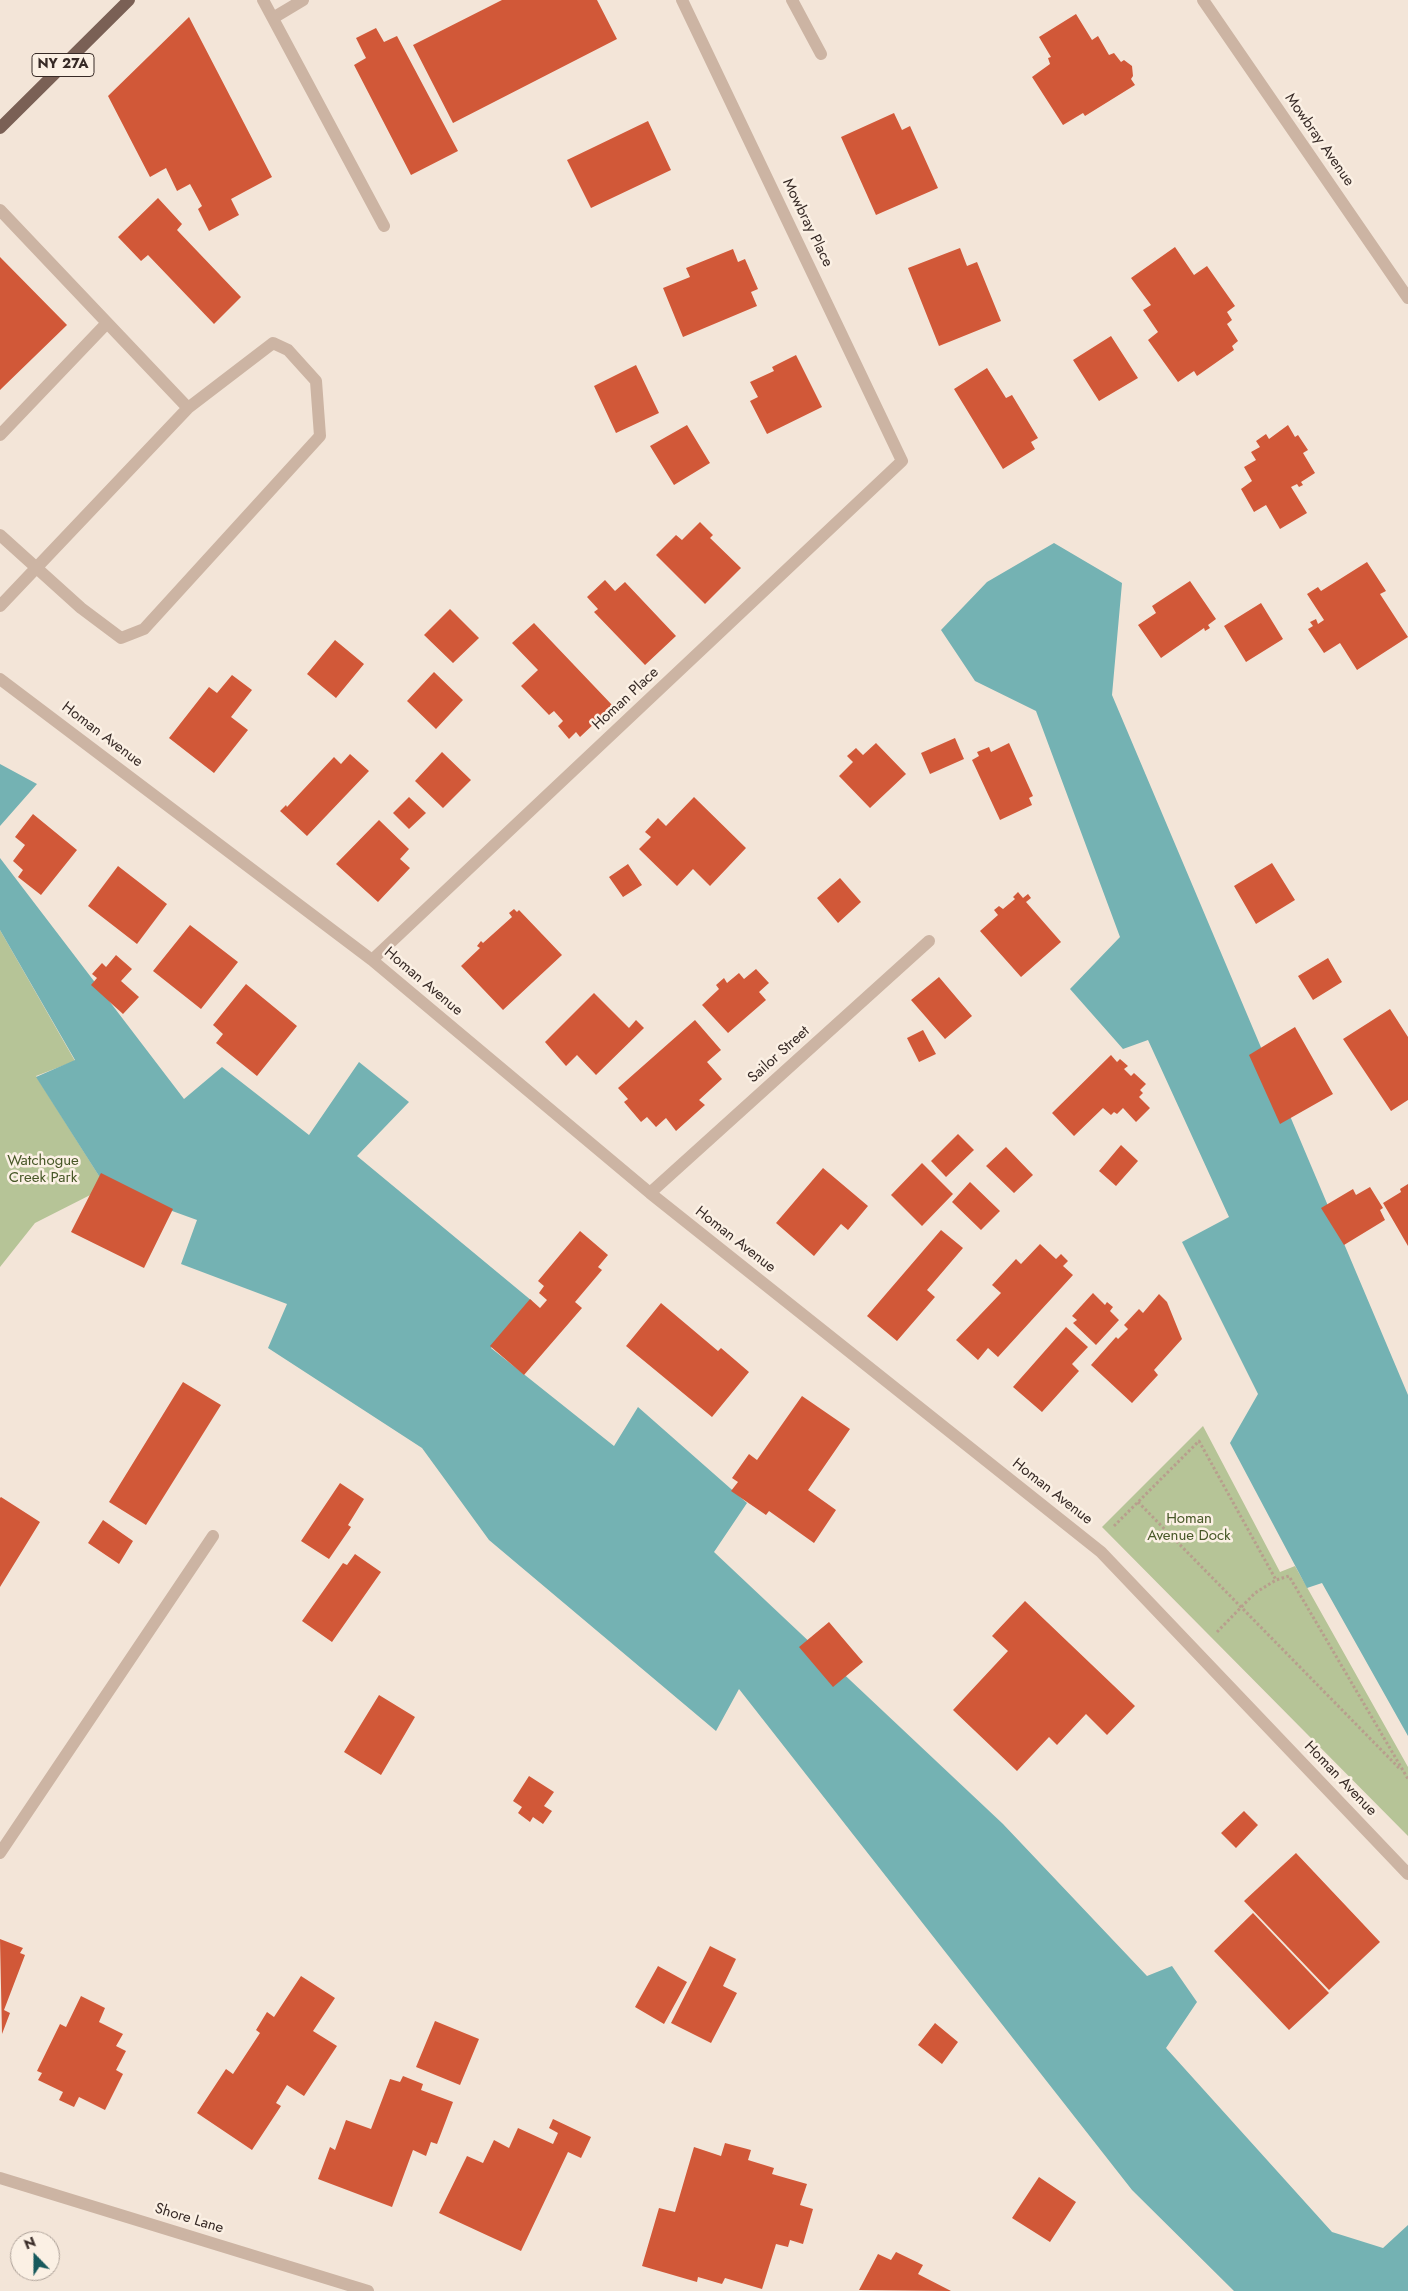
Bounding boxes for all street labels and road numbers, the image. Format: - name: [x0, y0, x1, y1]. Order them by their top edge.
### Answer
- road number: NY 27A: [32, 54, 94, 76]
- street label: Mowbray Avenue: [1280, 90, 1358, 190]
- street label: Mowbray Place: [778, 176, 836, 270]
- street label: Homan Place: [589, 664, 663, 734]
- street label: Homan Avenue: [58, 699, 146, 771]
- street label: Homan Avenue: [380, 944, 466, 1020]
- street label: Sailor Street: [745, 1023, 813, 1087]
- street label: Homan Avenue: [691, 1203, 779, 1277]
- street label: Homan Avenue: [1008, 1455, 1096, 1529]
- street label: Homan Avenue: [1300, 1738, 1380, 1820]
- street label: Shore Lane: [152, 2200, 226, 2238]

